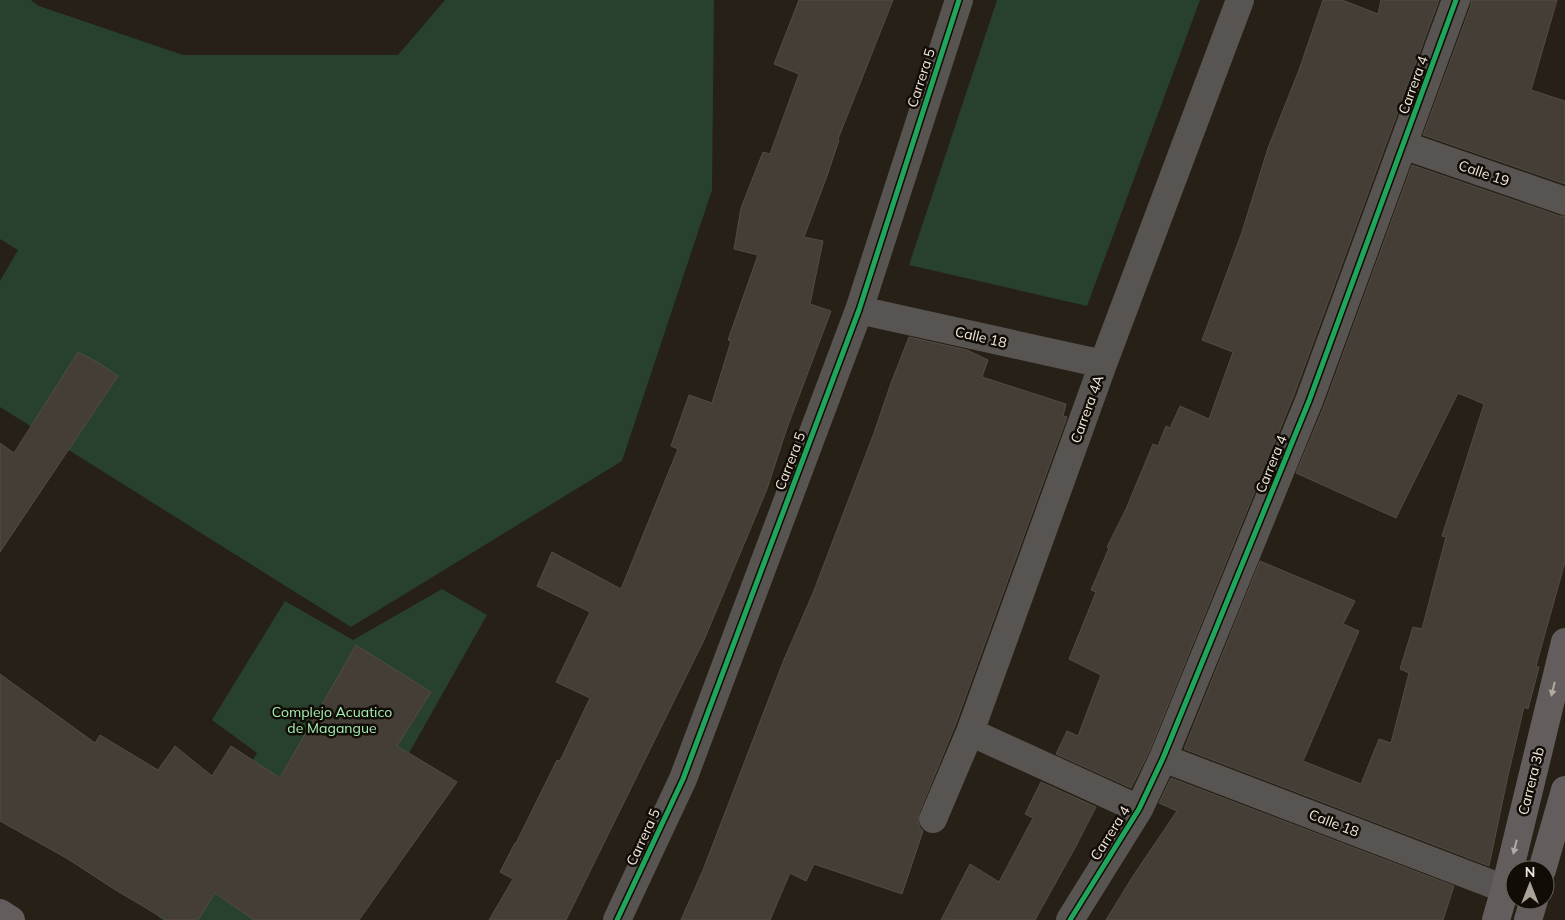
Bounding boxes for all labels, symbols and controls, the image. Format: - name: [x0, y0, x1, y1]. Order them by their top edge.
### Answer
- street label: Carrera 5: [903, 46, 939, 110]
- street label: Carrera 4: [1394, 53, 1432, 117]
- street label: Calle 19: [1456, 156, 1512, 190]
- street label: Calle 18: [953, 322, 1009, 352]
- street label: Carrera 4A: [1066, 372, 1108, 446]
- street label: Carrera 5: [771, 429, 809, 493]
- street label: Carrera 4: [1251, 432, 1291, 496]
- one-way arrow: [1549, 682, 1557, 697]
- park label: Complejo Acuatico de Magangue: [272, 703, 392, 737]
- street label: Carrera 3b: [1514, 745, 1548, 817]
- street label: Carrera 4: [1086, 802, 1134, 864]
- street label: Calle 18: [1306, 805, 1362, 841]
- street label: Carrera 5: [622, 806, 664, 868]
- one-way arrow: [1511, 839, 1519, 854]
- north arrow: [1505, 860, 1555, 910]
- text: N: [1525, 863, 1535, 881]

